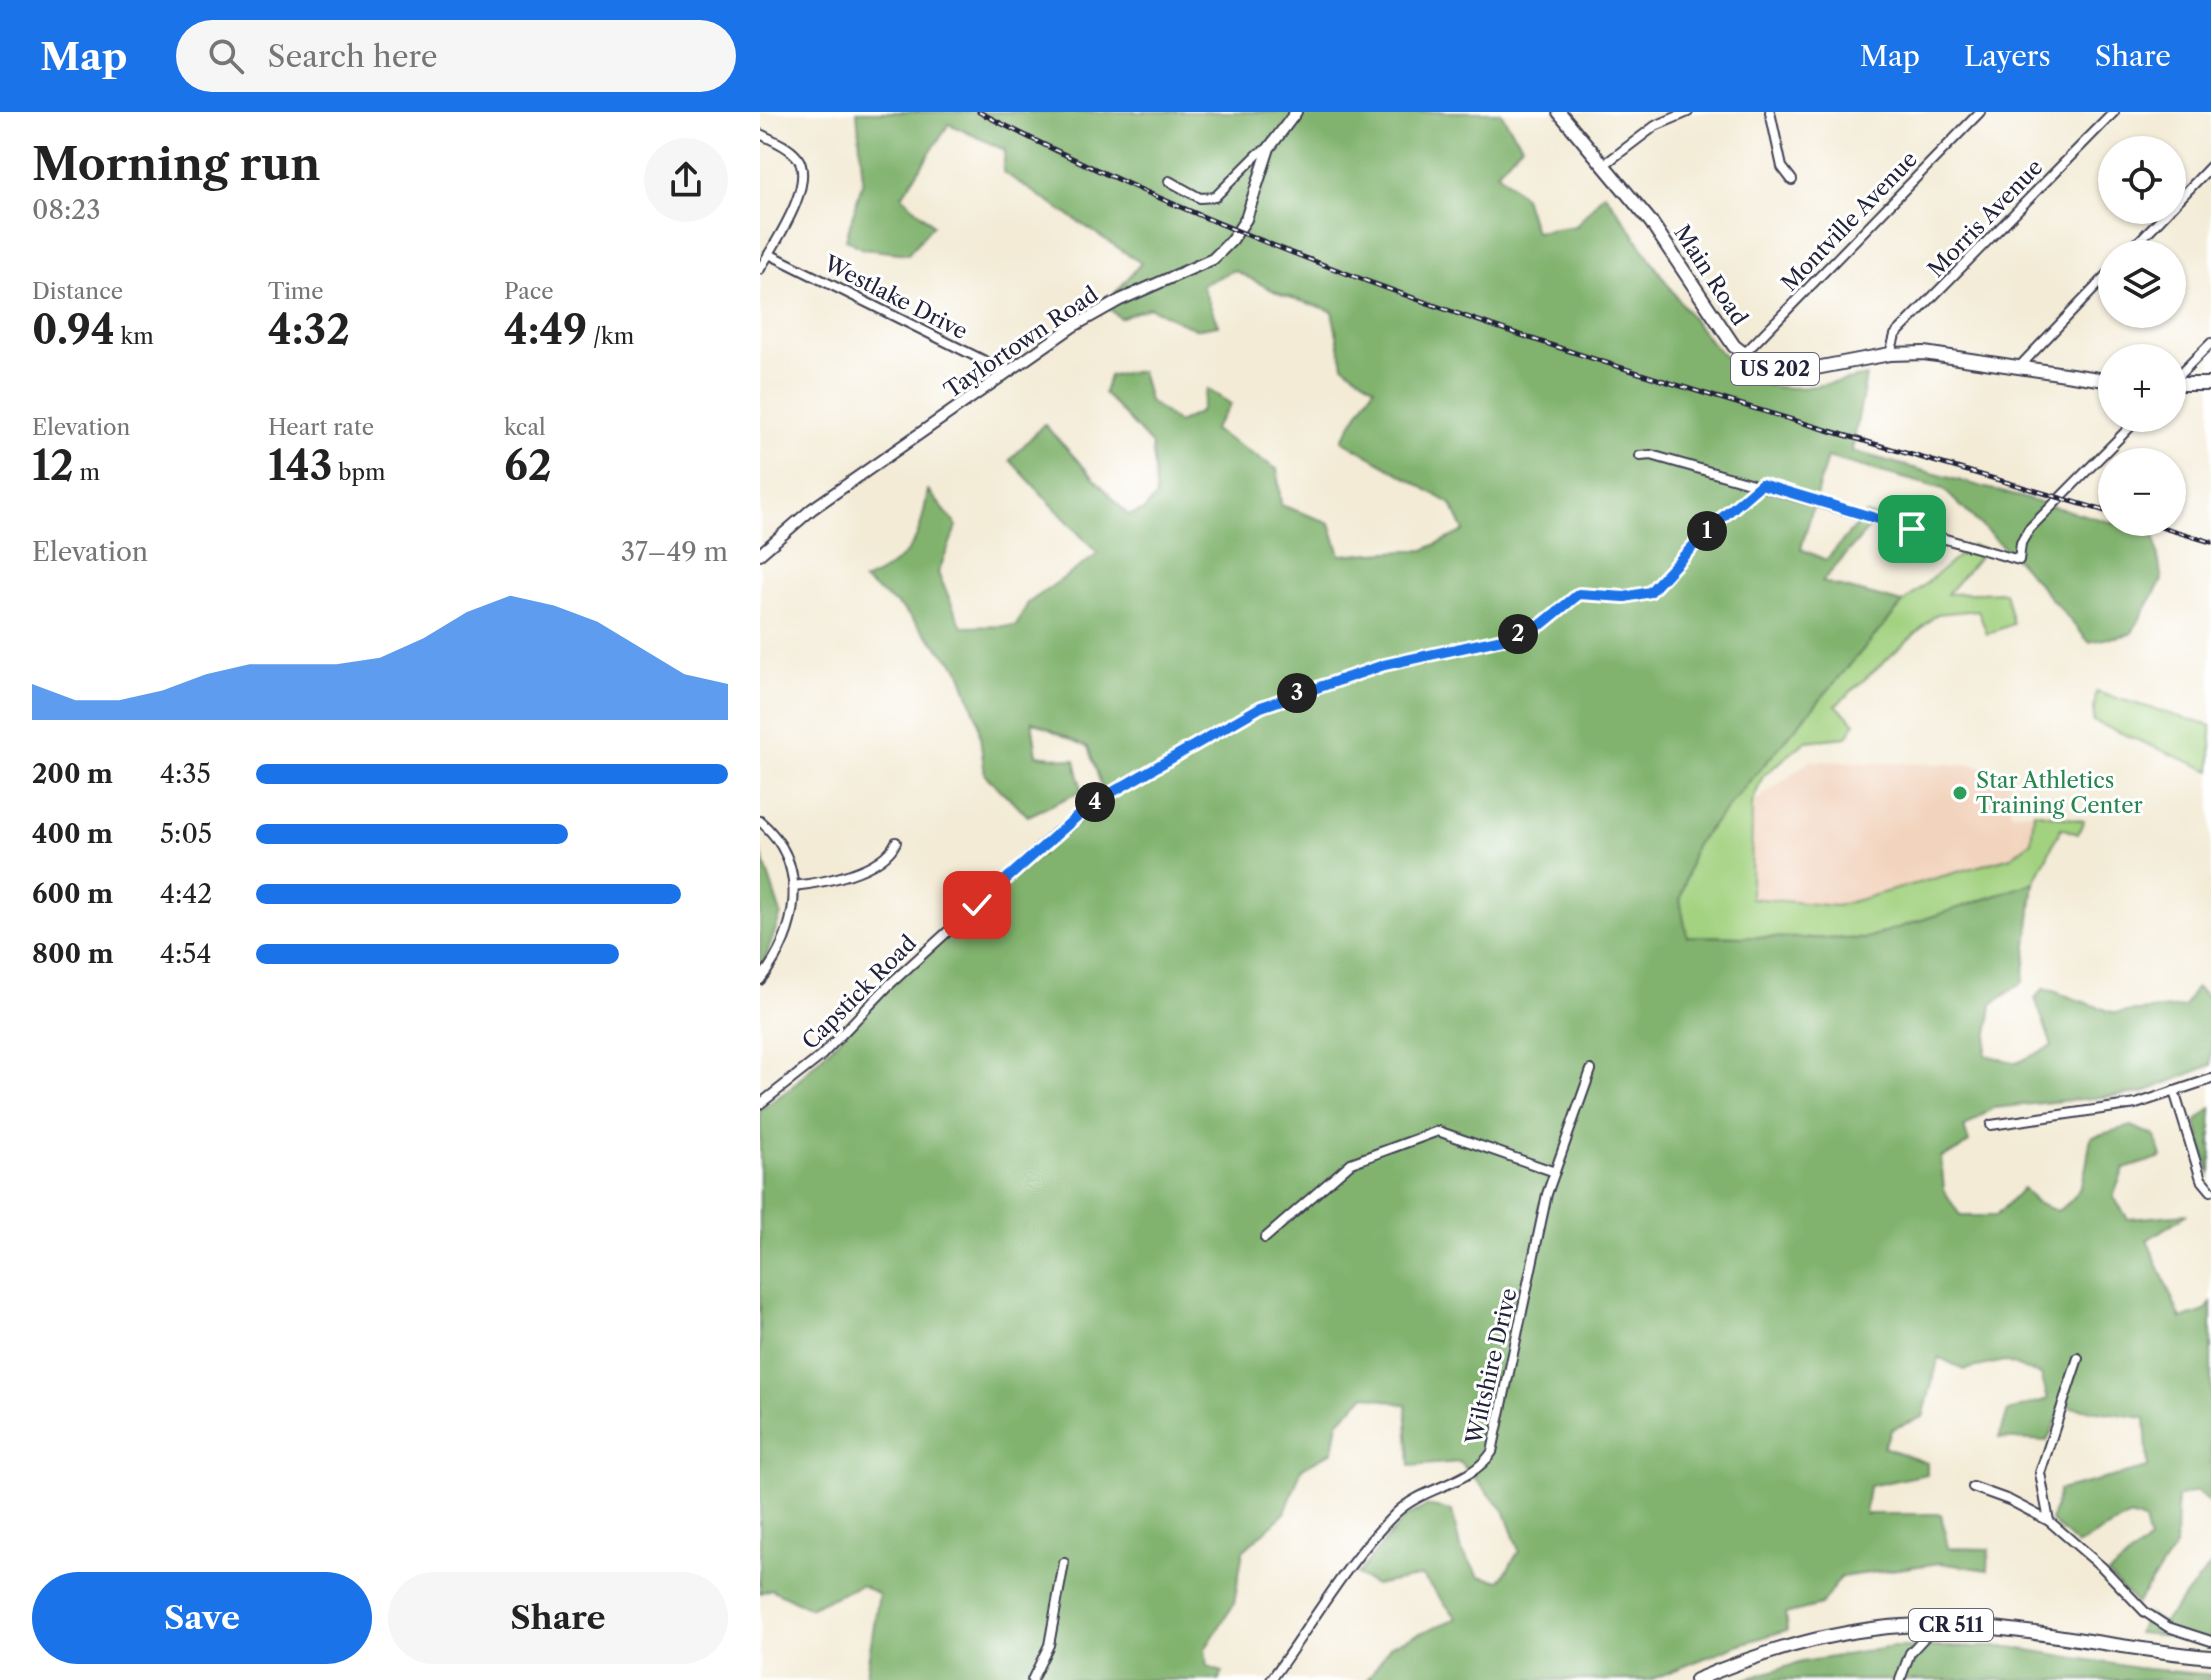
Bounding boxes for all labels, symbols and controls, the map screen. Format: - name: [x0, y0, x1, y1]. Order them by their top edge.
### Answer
- search box: [176, 20, 736, 92]
- text: Map: [40, 33, 128, 80]
- icon: search: [204, 34, 248, 78]
- text: Search here: [268, 38, 438, 75]
- text: Map: [1860, 39, 1920, 73]
- text: Layers: [1964, 39, 2051, 73]
- text: Share: [2095, 39, 2171, 73]
- map controls: [2098, 136, 2186, 536]
- button: locate: [2098, 136, 2186, 224]
- text: Morning run: [32, 137, 321, 191]
- button: share: [644, 138, 728, 222]
- street label: Montville Avenue: [1776, 146, 1923, 297]
- street label: Morris Avenue: [1922, 154, 2048, 283]
- text: 08:23: [32, 194, 100, 226]
- street label: Main Road: [1668, 220, 1753, 331]
- button: layers: [2098, 240, 2186, 328]
- street label: Westlake Drive: [819, 249, 972, 345]
- text: Distance: [32, 278, 123, 305]
- text: Time: [268, 278, 324, 305]
- text: Pace: [504, 278, 554, 305]
- street label: Taylortown Road: [939, 281, 1103, 404]
- text: 0.94: [32, 305, 115, 354]
- text: 4:32: [268, 305, 350, 354]
- text: 4:49: [504, 305, 587, 354]
- text: km: [115, 323, 154, 350]
- text: /km: [587, 323, 634, 350]
- button: +: [2098, 344, 2186, 432]
- road number: US 202: [1731, 353, 1819, 385]
- text: Elevation: [32, 414, 130, 441]
- text: Heart rate: [268, 414, 374, 441]
- text: kcal: [504, 414, 546, 441]
- text: 12: [32, 441, 74, 490]
- text: 143: [268, 441, 332, 490]
- text: 62: [504, 441, 552, 490]
- button: −: [2098, 448, 2186, 536]
- text: m: [74, 459, 100, 486]
- text: bpm: [332, 459, 386, 486]
- pin: [1878, 495, 1946, 563]
- icon: arrive: [1890, 507, 1934, 551]
- pin: 1: [1687, 511, 1727, 551]
- text: 1: [1702, 517, 1712, 544]
- text: Elevation: [32, 536, 148, 568]
- text: 37–49 m: [621, 536, 728, 568]
- pin: 2: [1498, 614, 1538, 654]
- text: 2: [1512, 620, 1525, 647]
- pin: 3: [1277, 673, 1317, 713]
- text: 3: [1291, 679, 1303, 706]
- text: 200 m: [32, 758, 113, 790]
- text: 4:35: [160, 758, 211, 790]
- place label: Star Athletics Training Center: [1976, 767, 2143, 819]
- pin: 4: [1075, 782, 1115, 822]
- marker: Star Athletics Training Center: [1951, 784, 1969, 802]
- text: 4: [1088, 788, 1102, 815]
- text: 400 m: [32, 818, 113, 850]
- text: 5:05: [160, 818, 212, 850]
- pin: [943, 871, 1011, 939]
- text: 600 m: [32, 878, 113, 910]
- text: 4:42: [160, 878, 212, 910]
- icon: check: [955, 883, 999, 927]
- street label: Capstick Road: [797, 930, 922, 1055]
- text: 800 m: [32, 938, 114, 970]
- text: 4:54: [160, 938, 211, 970]
- street label: Wiltshire Drive: [1460, 1285, 1523, 1448]
- button: Save: [32, 1572, 372, 1664]
- button: Share: [388, 1572, 728, 1664]
- road number: CR 511: [1909, 1609, 1993, 1641]

